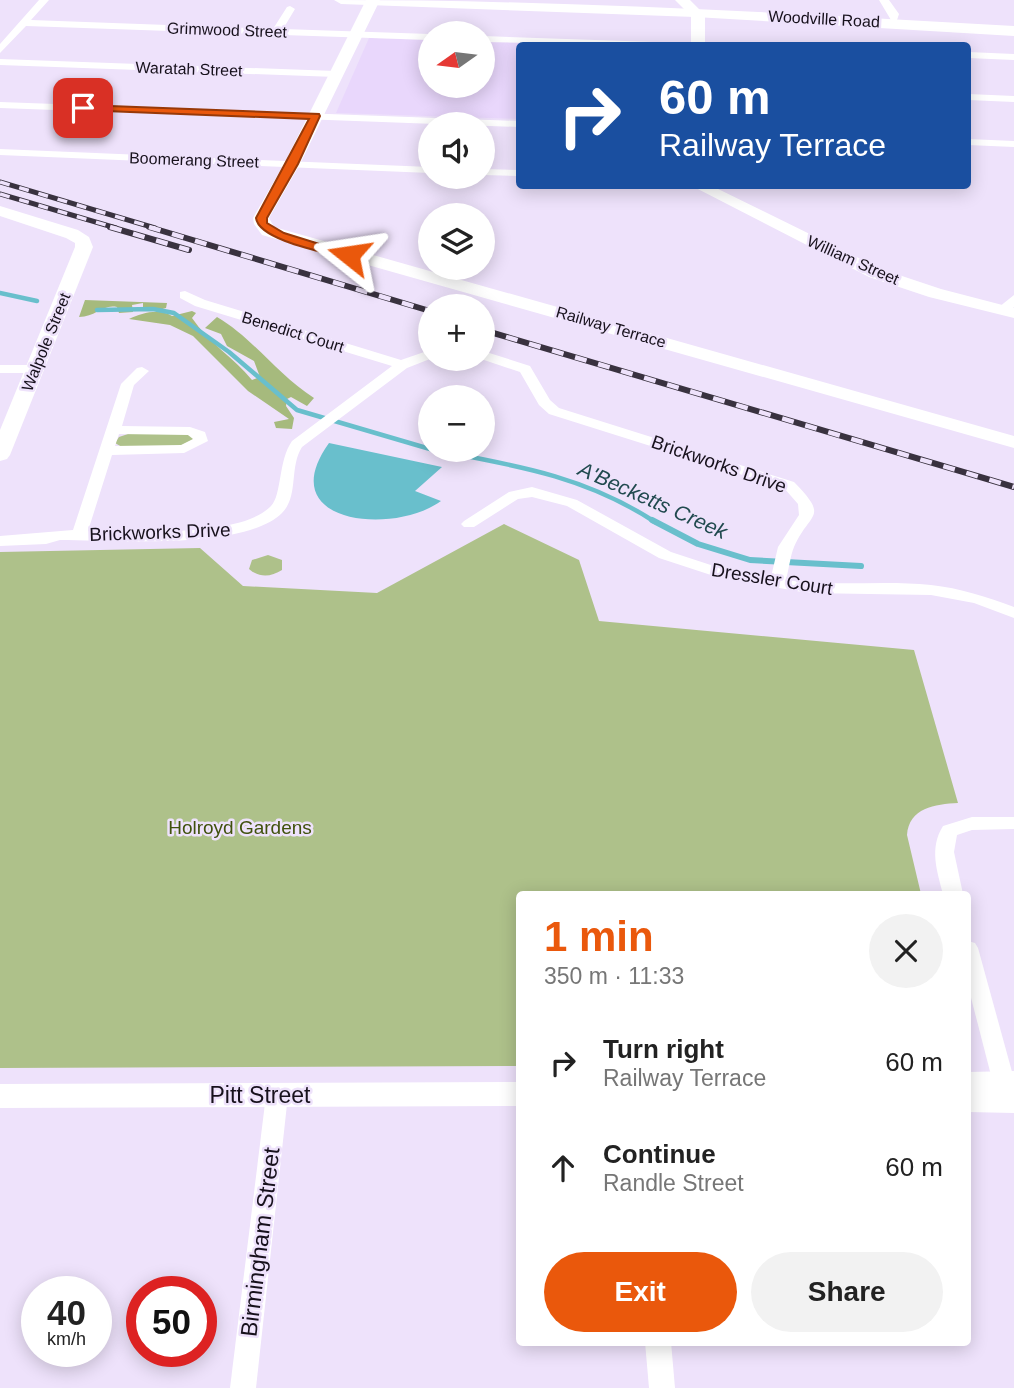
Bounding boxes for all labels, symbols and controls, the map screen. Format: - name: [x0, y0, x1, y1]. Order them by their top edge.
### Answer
- street label: Woodville Road: [768, 8, 880, 30]
- street label: Grimwood Street: [167, 19, 288, 41]
- north arrow: [418, 21, 495, 98]
- map controls: [418, 21, 495, 462]
- street label: Waratah Street: [135, 59, 243, 79]
- icon: right: [544, 70, 635, 161]
- text: 60 m: [659, 70, 771, 124]
- pin: [53, 78, 113, 138]
- icon: arrive: [64, 89, 102, 127]
- button: sound: [418, 112, 495, 189]
- text: Railway Terrace: [659, 127, 886, 163]
- street label: Boomerang Street: [129, 149, 260, 171]
- button: layers: [418, 203, 495, 280]
- position arrow: [312, 218, 386, 292]
- street label: William Street: [804, 232, 902, 288]
- street label: Walpole Street: [19, 290, 74, 394]
- button: +: [418, 294, 495, 371]
- street label: Railway Terrace: [554, 303, 668, 351]
- street label: Benedict Court: [240, 308, 347, 356]
- button: −: [418, 385, 495, 462]
- street label: Brickworks Drive: [649, 431, 789, 497]
- water label: A'Becketts Creek: [573, 456, 732, 544]
- street label: Brickworks Drive: [89, 519, 231, 545]
- street label: Dressler Court: [710, 559, 835, 599]
- park label: Holroyd Gardens: [168, 817, 312, 838]
- text: 1 min: [544, 913, 654, 960]
- button: close: [869, 914, 943, 988]
- text: 350 m · 11:33: [544, 963, 684, 989]
- text: Turn right: [603, 1034, 724, 1064]
- icon: right: [544, 1044, 582, 1082]
- text: 60 m: [885, 1047, 943, 1077]
- text: Railway Terrace: [603, 1065, 766, 1091]
- street label: Pitt Street: [210, 1082, 311, 1108]
- text: Continue: [603, 1139, 716, 1169]
- street label: Birmingham Street: [235, 1145, 285, 1338]
- icon: ahead: [544, 1149, 582, 1187]
- text: 60 m: [885, 1152, 943, 1182]
- text: Randle Street: [603, 1170, 744, 1196]
- button: Exit: [544, 1252, 737, 1332]
- button: Share: [751, 1252, 943, 1332]
- speed limit sign: 50: [126, 1276, 217, 1367]
- text: 40: [47, 1293, 86, 1332]
- text: km/h: [47, 1329, 86, 1349]

